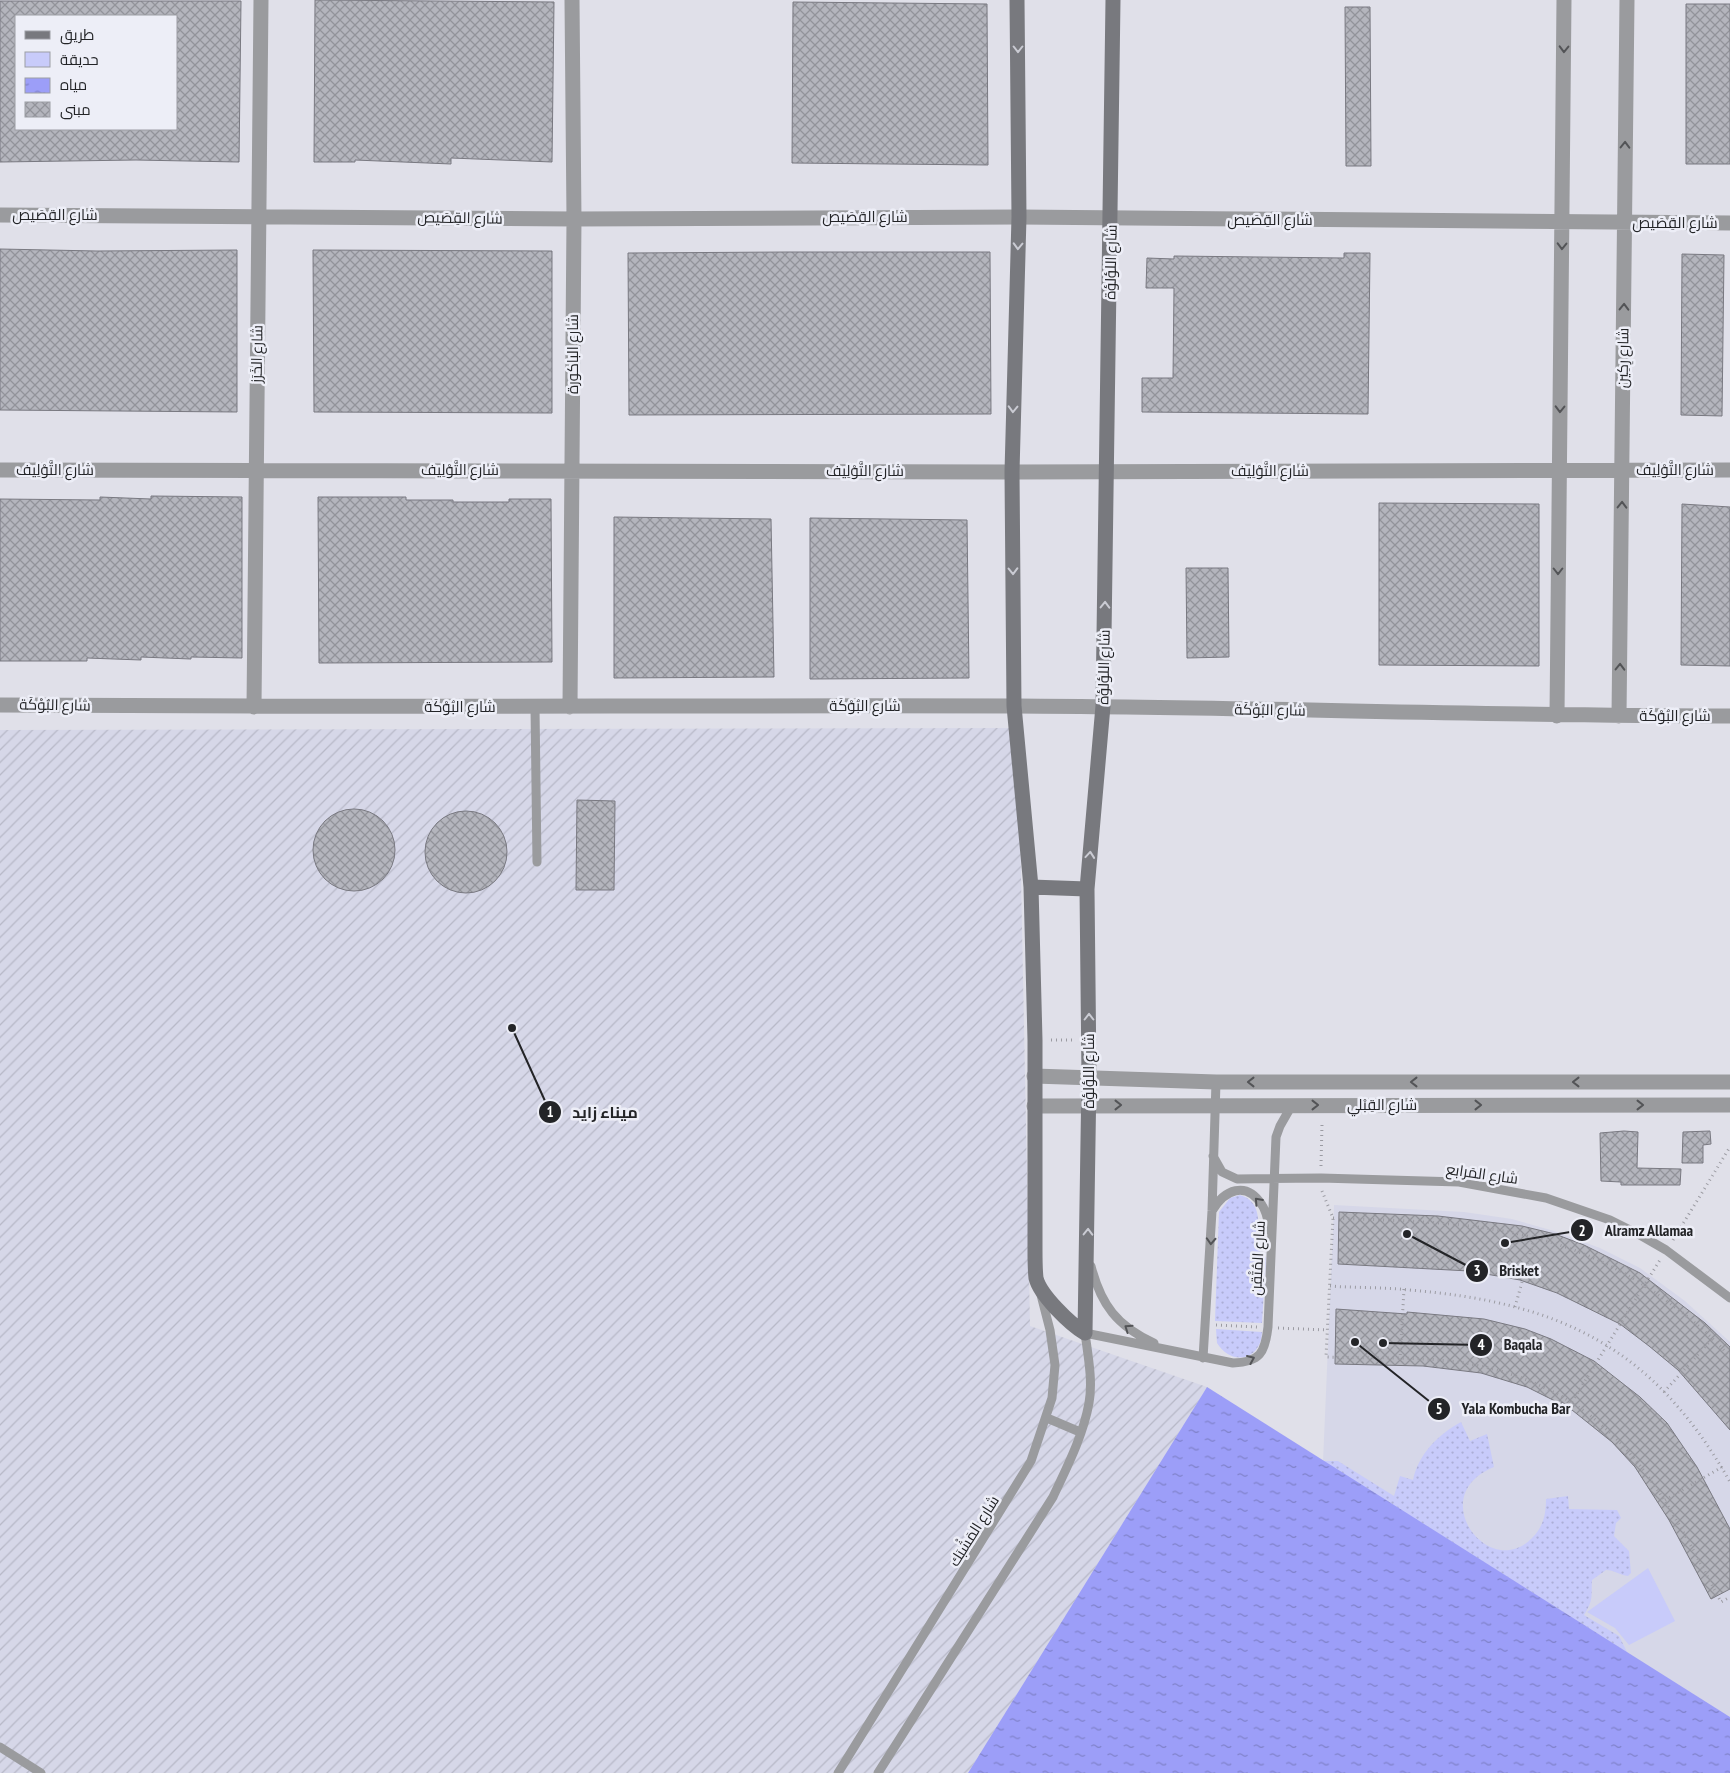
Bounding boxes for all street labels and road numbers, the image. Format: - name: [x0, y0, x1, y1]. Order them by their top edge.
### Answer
- street label: شارع القِصَيص: [12, 205, 98, 226]
- street label: شارع القِصَيص: [417, 207, 503, 230]
- street label: شارع القِصَيص: [822, 207, 908, 228]
- street label: شارع القِصَيص: [1227, 210, 1313, 231]
- street label: شارع القِصَيص: [1632, 213, 1718, 234]
- street label: شارع اللؤلؤة: [1100, 224, 1123, 300]
- street label: شارع الباكورة: [563, 314, 584, 394]
- street label: شارع الخَرَز: [246, 325, 269, 384]
- street label: شارع رِكِين: [1612, 328, 1635, 388]
- street label: شارع التَّوْلِيف: [16, 460, 94, 481]
- street label: شارع التَّوْلِيف: [421, 460, 499, 481]
- street label: شارع التَّوْلِيف: [1636, 460, 1714, 481]
- street label: شارع التَّوْلِيف: [826, 461, 904, 482]
- street label: شارع التَّوْلِيف: [1231, 461, 1309, 482]
- street label: شارع اللؤلؤة: [1093, 629, 1116, 705]
- street label: شارع البُوْكَة: [19, 694, 91, 717]
- street label: شارع البُوْكَة: [829, 696, 901, 717]
- street label: شارع البُوْكَة: [424, 697, 496, 718]
- street label: شارع البُوْكَة: [1234, 699, 1306, 722]
- street label: شارع البُوْكَة: [1639, 706, 1711, 727]
- street label: شارع اللؤلؤة: [1079, 1033, 1100, 1109]
- street label: شارع القِبْلي: [1347, 1095, 1417, 1117]
- street label: شارع المَرابع: [1445, 1159, 1519, 1190]
- street label: شارع المُتْقِن: [1246, 1220, 1271, 1296]
- street label: شارع المَشْبَك: [943, 1491, 1005, 1571]

